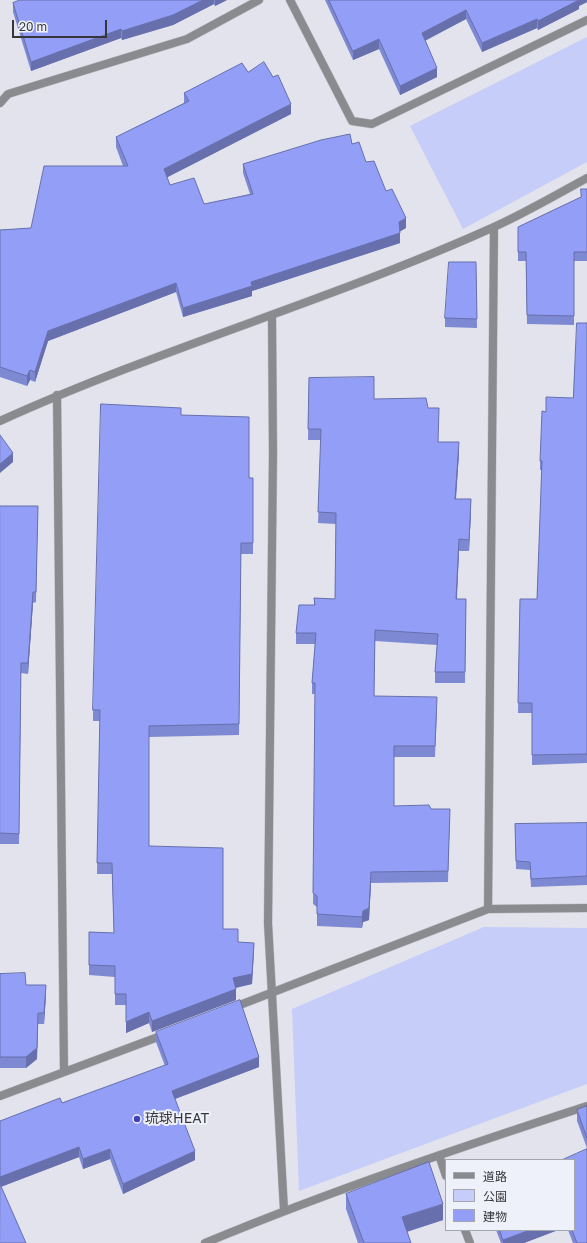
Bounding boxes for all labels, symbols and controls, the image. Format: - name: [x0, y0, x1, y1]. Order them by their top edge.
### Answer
- scale bar: [14, 12, 109, 38]
- text: 20 m: [19, 19, 47, 34]
- place label: 琉球HEAT: [145, 1111, 209, 1127]
- marker: 琉球HEAT: [132, 1114, 142, 1124]
- legend: [445, 1159, 575, 1231]
- text: 道路: [483, 1169, 507, 1184]
- text: 公園: [483, 1189, 507, 1204]
- text: 建物: [483, 1209, 507, 1224]

